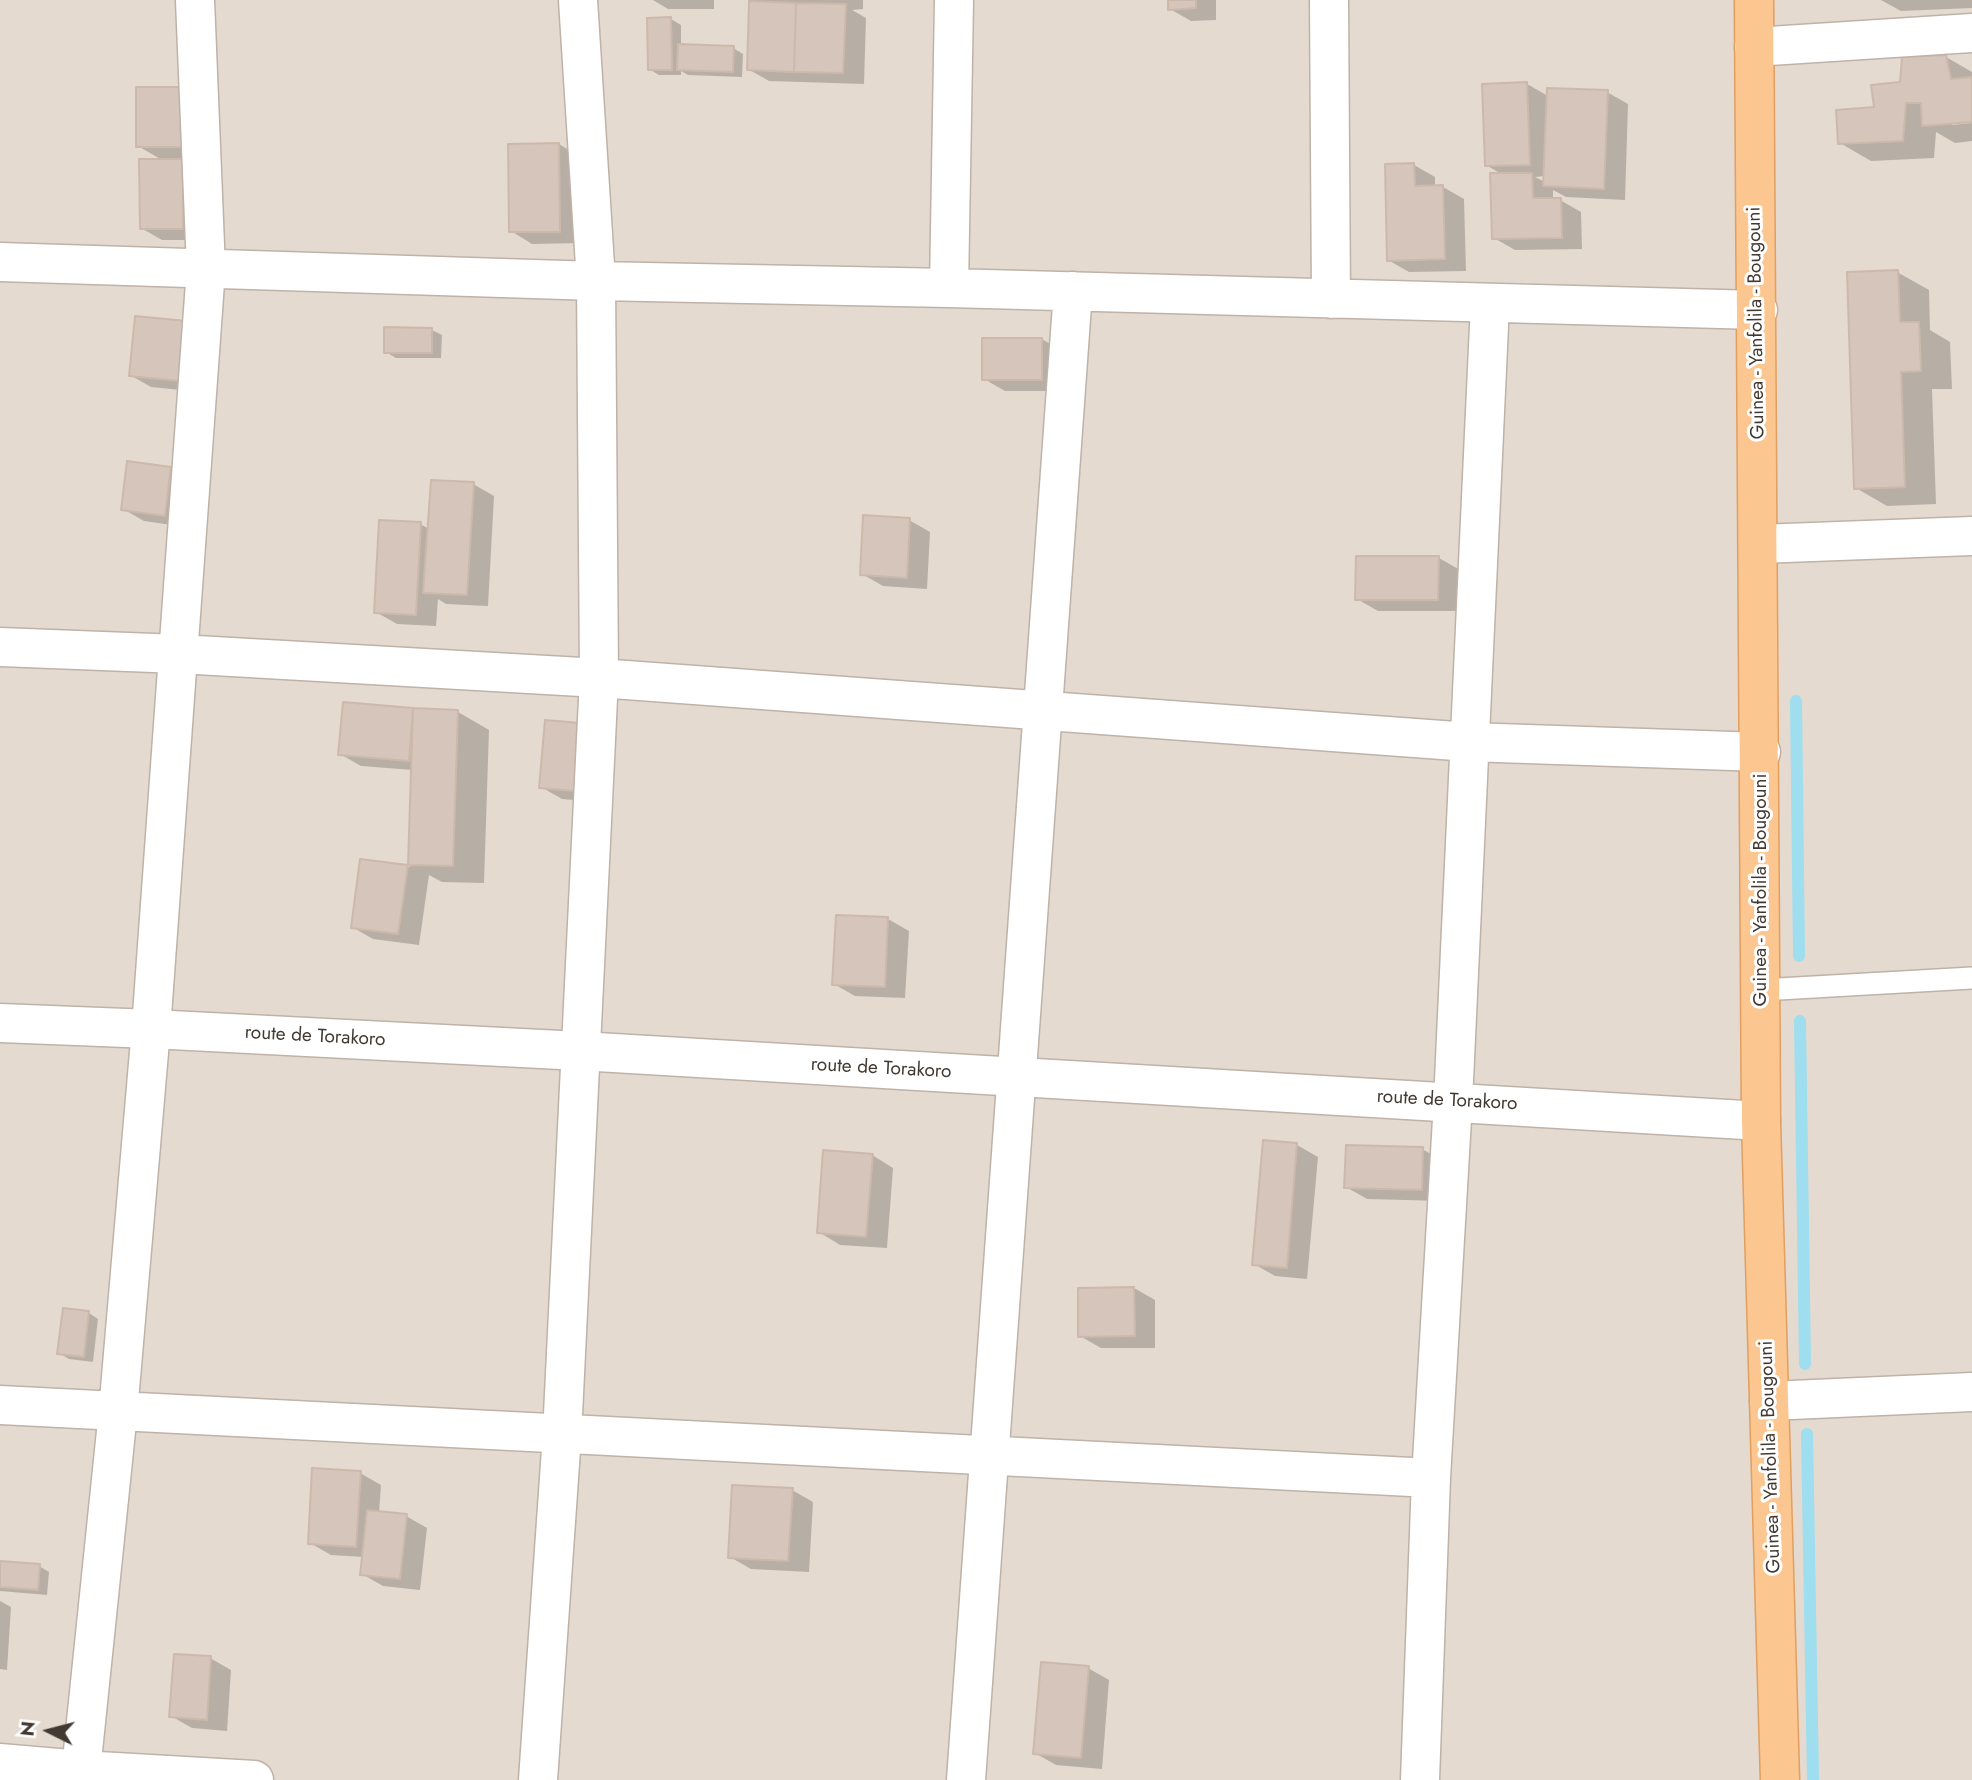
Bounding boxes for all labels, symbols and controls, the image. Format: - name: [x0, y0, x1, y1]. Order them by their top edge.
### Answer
- street label: Guinea - Yanfolila - Bougouni: [1744, 206, 1770, 440]
- street label: Guinea - Yanfolila - Bougouni: [1750, 774, 1772, 1006]
- street label: route de Torakoro: [244, 1022, 386, 1052]
- street label: route de Torakoro: [810, 1054, 952, 1084]
- street label: route de Torakoro: [1376, 1086, 1518, 1116]
- street label: Guinea - Yanfolila - Bougouni: [1756, 1340, 1786, 1574]
- north arrow: [14, 1696, 84, 1766]
- text: N: [13, 1720, 42, 1738]

